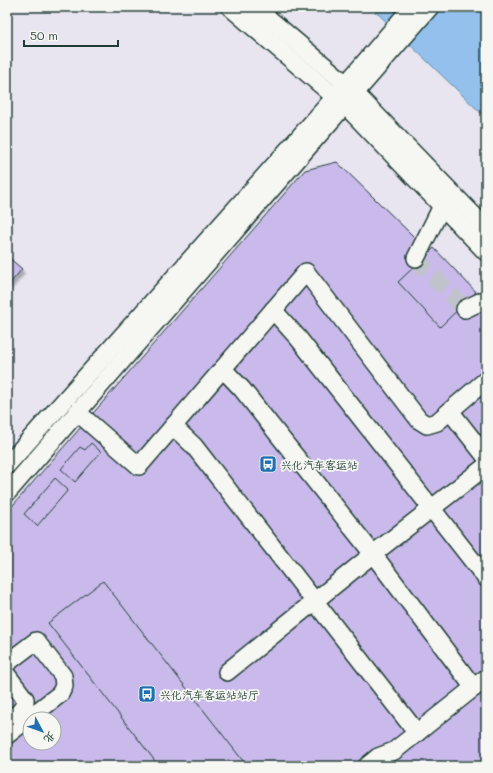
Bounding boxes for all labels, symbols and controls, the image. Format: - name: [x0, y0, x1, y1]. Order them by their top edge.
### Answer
- scale bar: [24, 22, 118, 48]
- text: 50 m: [30, 27, 58, 43]
- bus stop icon: 兴化汽车客运站: [258, 454, 278, 474]
- place label: 兴化汽车客运站: [281, 457, 358, 472]
- bus stop icon: 兴化汽车客运站站厅: [137, 684, 157, 704]
- place label: 兴化汽车客运站站厅: [160, 687, 259, 702]
- north arrow: [22, 711, 62, 751]
- text: 北: [41, 729, 59, 747]

